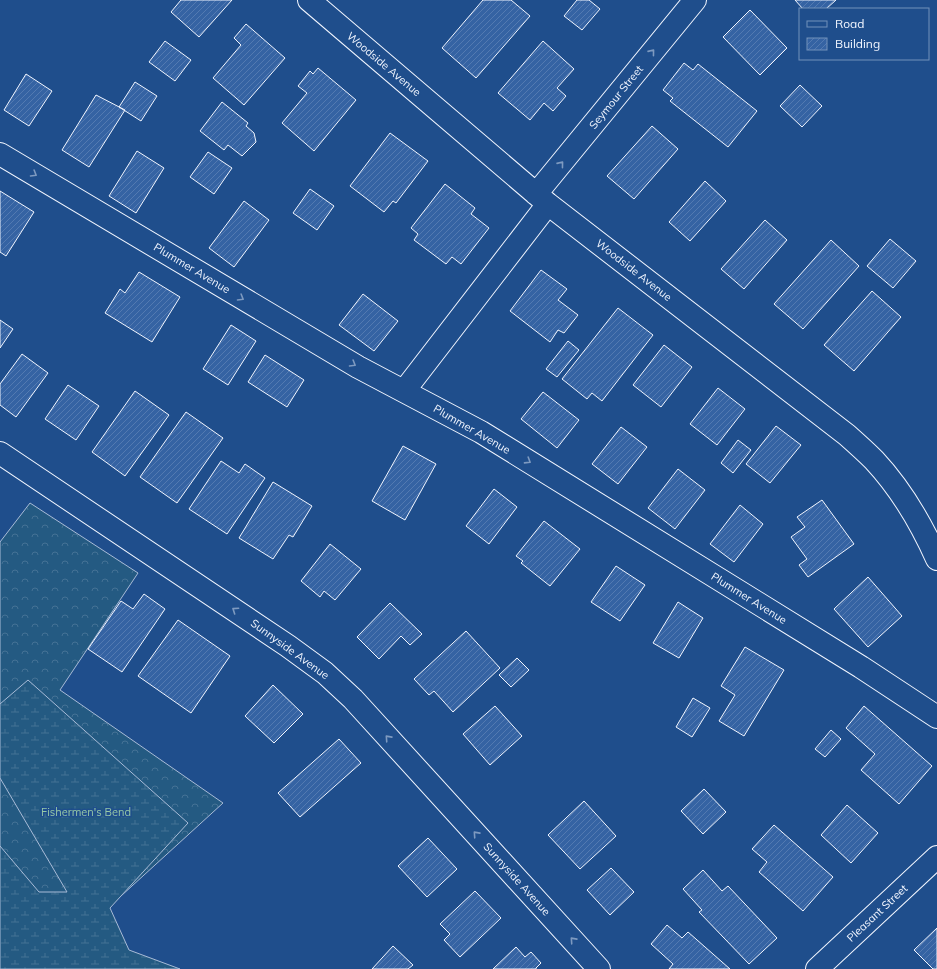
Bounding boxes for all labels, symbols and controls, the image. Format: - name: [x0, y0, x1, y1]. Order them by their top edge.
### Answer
- legend: [799, 8, 929, 60]
- text: Road: [835, 16, 864, 31]
- street label: Woodside Avenue: [344, 29, 424, 99]
- text: Building: [835, 36, 880, 51]
- one-way arrow: [648, 50, 655, 57]
- street label: Seymour Street: [586, 62, 646, 132]
- one-way arrow: [557, 161, 564, 168]
- one-way arrow: [29, 169, 37, 176]
- street label: Woodside Avenue: [593, 236, 675, 304]
- street label: Plummer Avenue: [151, 240, 233, 296]
- one-way arrow: [237, 293, 244, 300]
- one-way arrow: [349, 359, 356, 367]
- street label: Plummer Avenue: [431, 401, 513, 457]
- one-way arrow: [524, 457, 531, 464]
- street label: Plummer Avenue: [709, 569, 789, 627]
- one-way arrow: [232, 608, 239, 615]
- street label: Sunnyside Avenue: [248, 616, 332, 682]
- one-way arrow: [386, 735, 393, 742]
- park label: Fishermen's Bend: [41, 805, 131, 819]
- one-way arrow: [473, 831, 481, 839]
- street label: Sunnyside Avenue: [480, 840, 554, 918]
- street label: Pleasant Street: [844, 881, 910, 945]
- one-way arrow: [570, 937, 578, 945]

